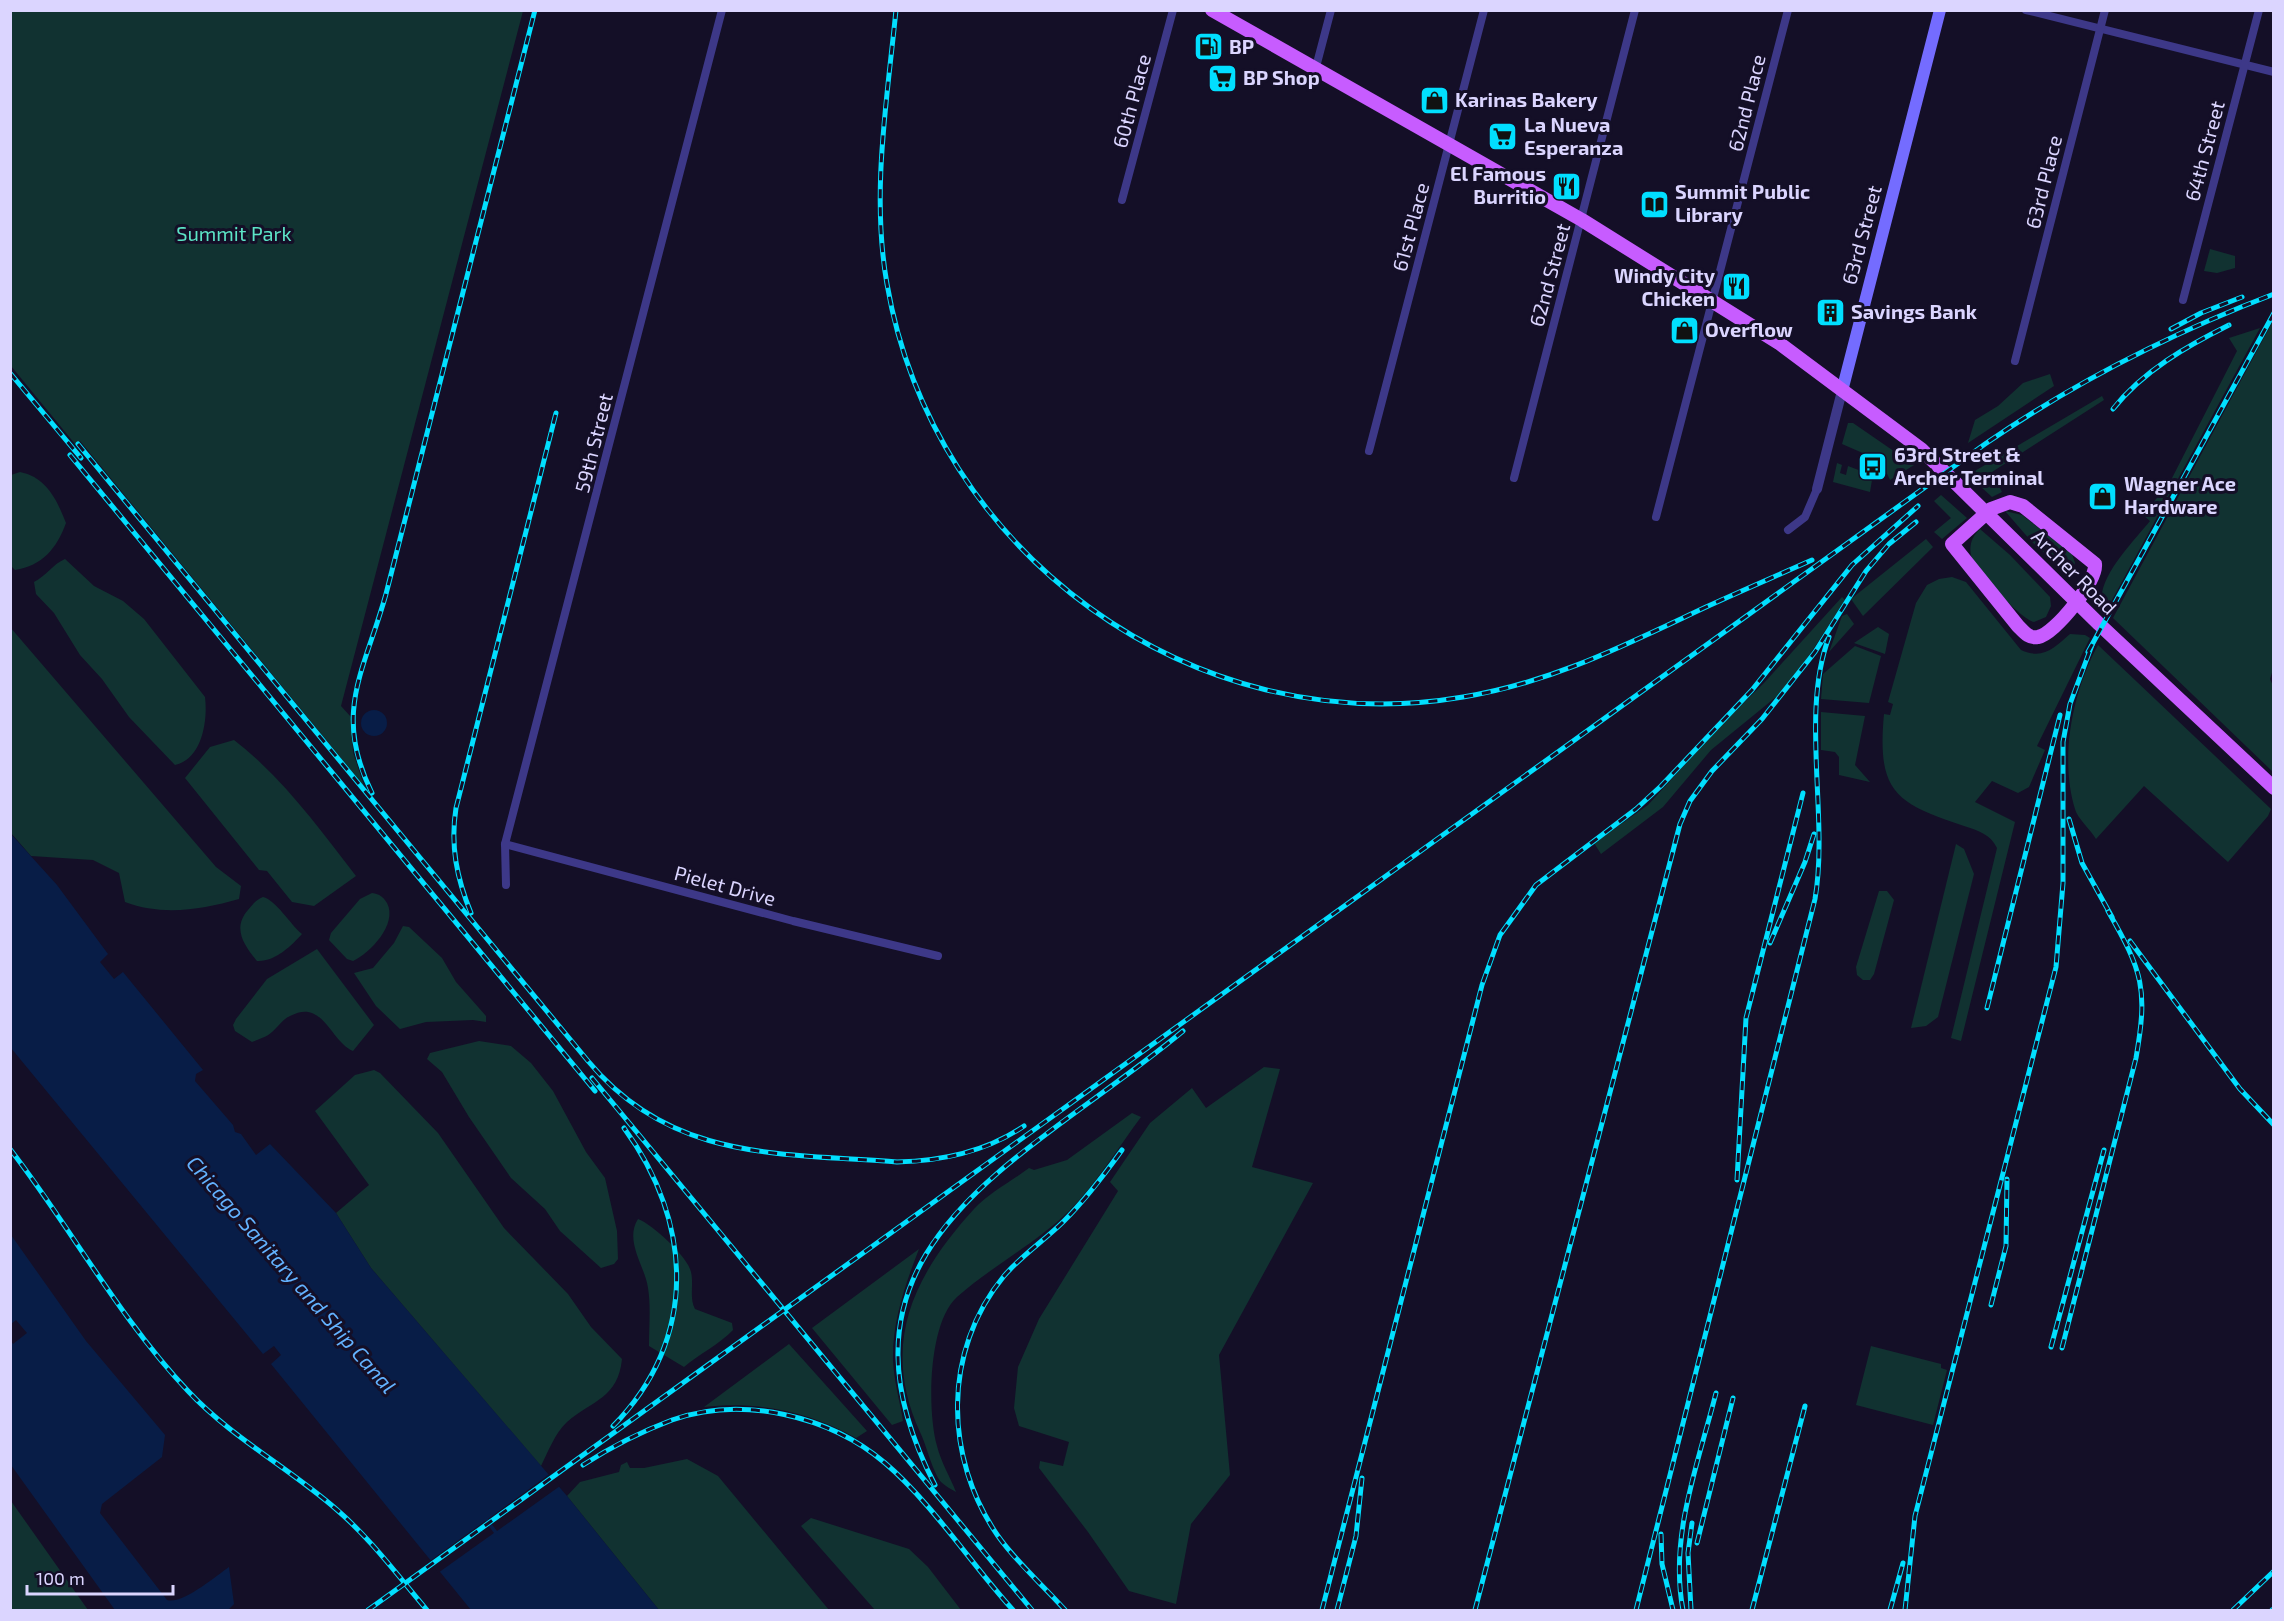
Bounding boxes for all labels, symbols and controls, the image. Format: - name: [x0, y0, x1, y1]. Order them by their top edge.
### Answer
- fuel station icon: BP: [1192, 31, 1224, 63]
- place label: BP: [1229, 34, 1254, 58]
- street label: 60th Place: [1107, 51, 1155, 150]
- street label: 62nd Place: [1722, 52, 1770, 154]
- supermarket icon: BP Shop: [1206, 62, 1238, 94]
- place label: BP Shop: [1243, 65, 1320, 89]
- shop icon: Karinas Bakery: [1418, 84, 1450, 116]
- place label: Karinas Bakery: [1455, 87, 1598, 112]
- street label: 64th Street: [2179, 98, 2229, 204]
- place label: La Nueva Esperanza: [1524, 112, 1623, 159]
- supermarket icon: La Nueva Esperanza: [1487, 121, 1519, 153]
- street label: 63rd Place: [2020, 133, 2066, 231]
- place label: El Famous Burritio: [1450, 161, 1546, 208]
- restaurant icon: El Famous Burritio: [1551, 170, 1583, 202]
- place label: Summit Public Library: [1675, 179, 1810, 227]
- street label: 61st Place: [1387, 180, 1433, 274]
- street label: 63rd Street: [1836, 182, 1886, 287]
- library icon: Summit Public Library: [1638, 188, 1670, 220]
- street label: 62nd Street: [1524, 220, 1574, 329]
- park label: Summit Park: [176, 221, 292, 245]
- place label: Windy City Chicken: [1614, 263, 1716, 310]
- restaurant icon: Windy City Chicken: [1720, 271, 1752, 303]
- building icon: Savings Bank: [1814, 296, 1846, 328]
- place label: Savings Bank: [1851, 299, 1978, 323]
- shop icon: Overflow: [1668, 314, 1700, 346]
- place label: Overflow: [1705, 317, 1793, 341]
- street label: 59th Street: [569, 390, 617, 495]
- place label: 63rd Street & Archer Terminal: [1894, 442, 2044, 489]
- bus stop icon: 63rd Street & Archer Terminal: [1857, 451, 1889, 483]
- place label: Wagner Ace Hardware: [2124, 471, 2236, 518]
- shop icon: Wagner Ace Hardware: [2087, 480, 2119, 512]
- street label: Archer Road: [2027, 524, 2122, 619]
- street label: Pielet Drive: [672, 860, 778, 910]
- water label: Chicago Sanitary and Ship Canal: [182, 1150, 402, 1398]
- scale bar: [27, 1558, 172, 1596]
- text: 100 m: [36, 1567, 85, 1589]

